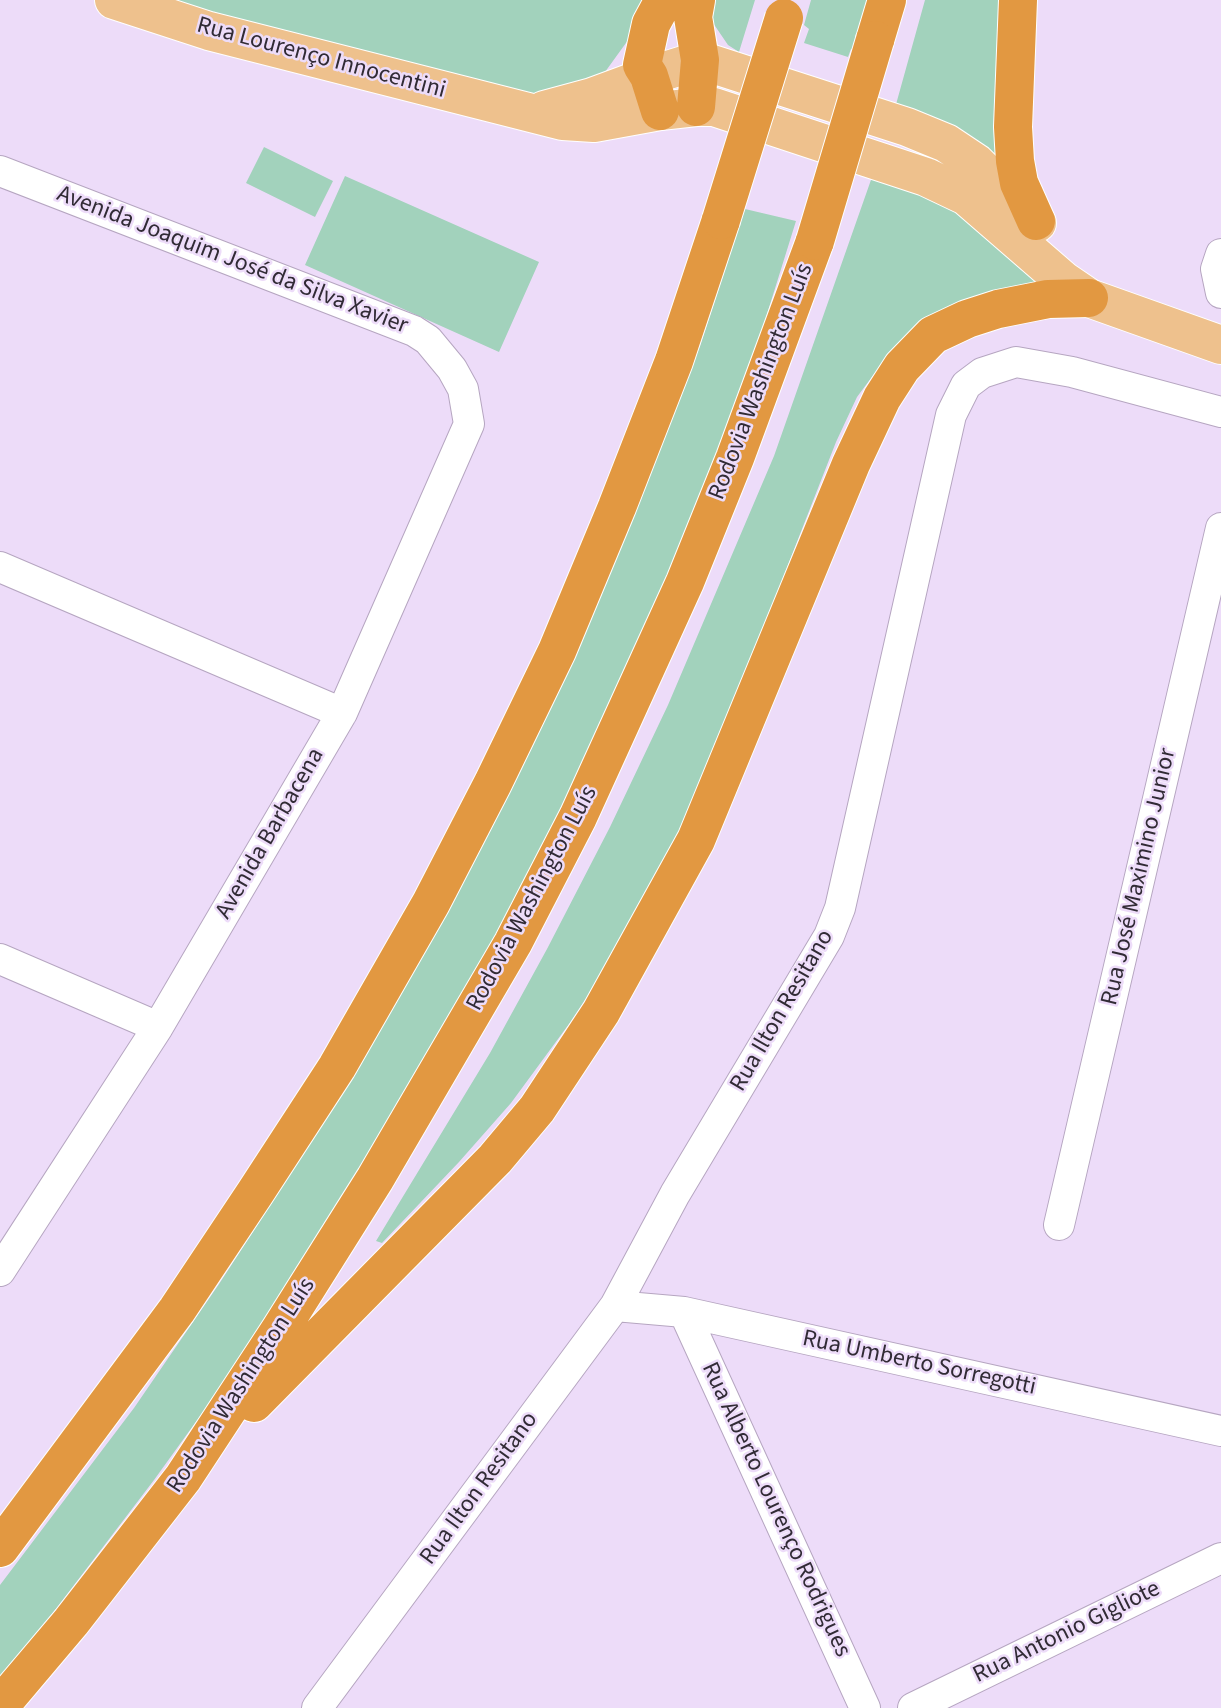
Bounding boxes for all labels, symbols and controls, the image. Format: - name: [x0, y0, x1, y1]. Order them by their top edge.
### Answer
- street label: Rua Lourenço Innocentini: [193, 12, 449, 106]
- street label: Avenida Joaquim José da Silva Xavier: [52, 181, 412, 341]
- street label: Rodovia Washington Luís: [704, 260, 820, 504]
- street label: Avenida Barbacena: [210, 744, 332, 924]
- street label: Rua José Maximino Junior: [1096, 746, 1184, 1008]
- street label: Rodovia Washington Luís: [461, 782, 605, 1016]
- street label: Rua Ilton Resitano: [725, 925, 841, 1097]
- street label: Rodovia Washington Luís: [162, 1273, 322, 1499]
- street label: Rua Umberto Sorregotti: [800, 1325, 1038, 1403]
- street label: Rua Alberto Lourenço Rodrigues: [694, 1358, 856, 1662]
- street label: Rua Ilton Resitano: [415, 1407, 545, 1571]
- street label: Rua Antonio Gigliote: [969, 1575, 1165, 1691]

